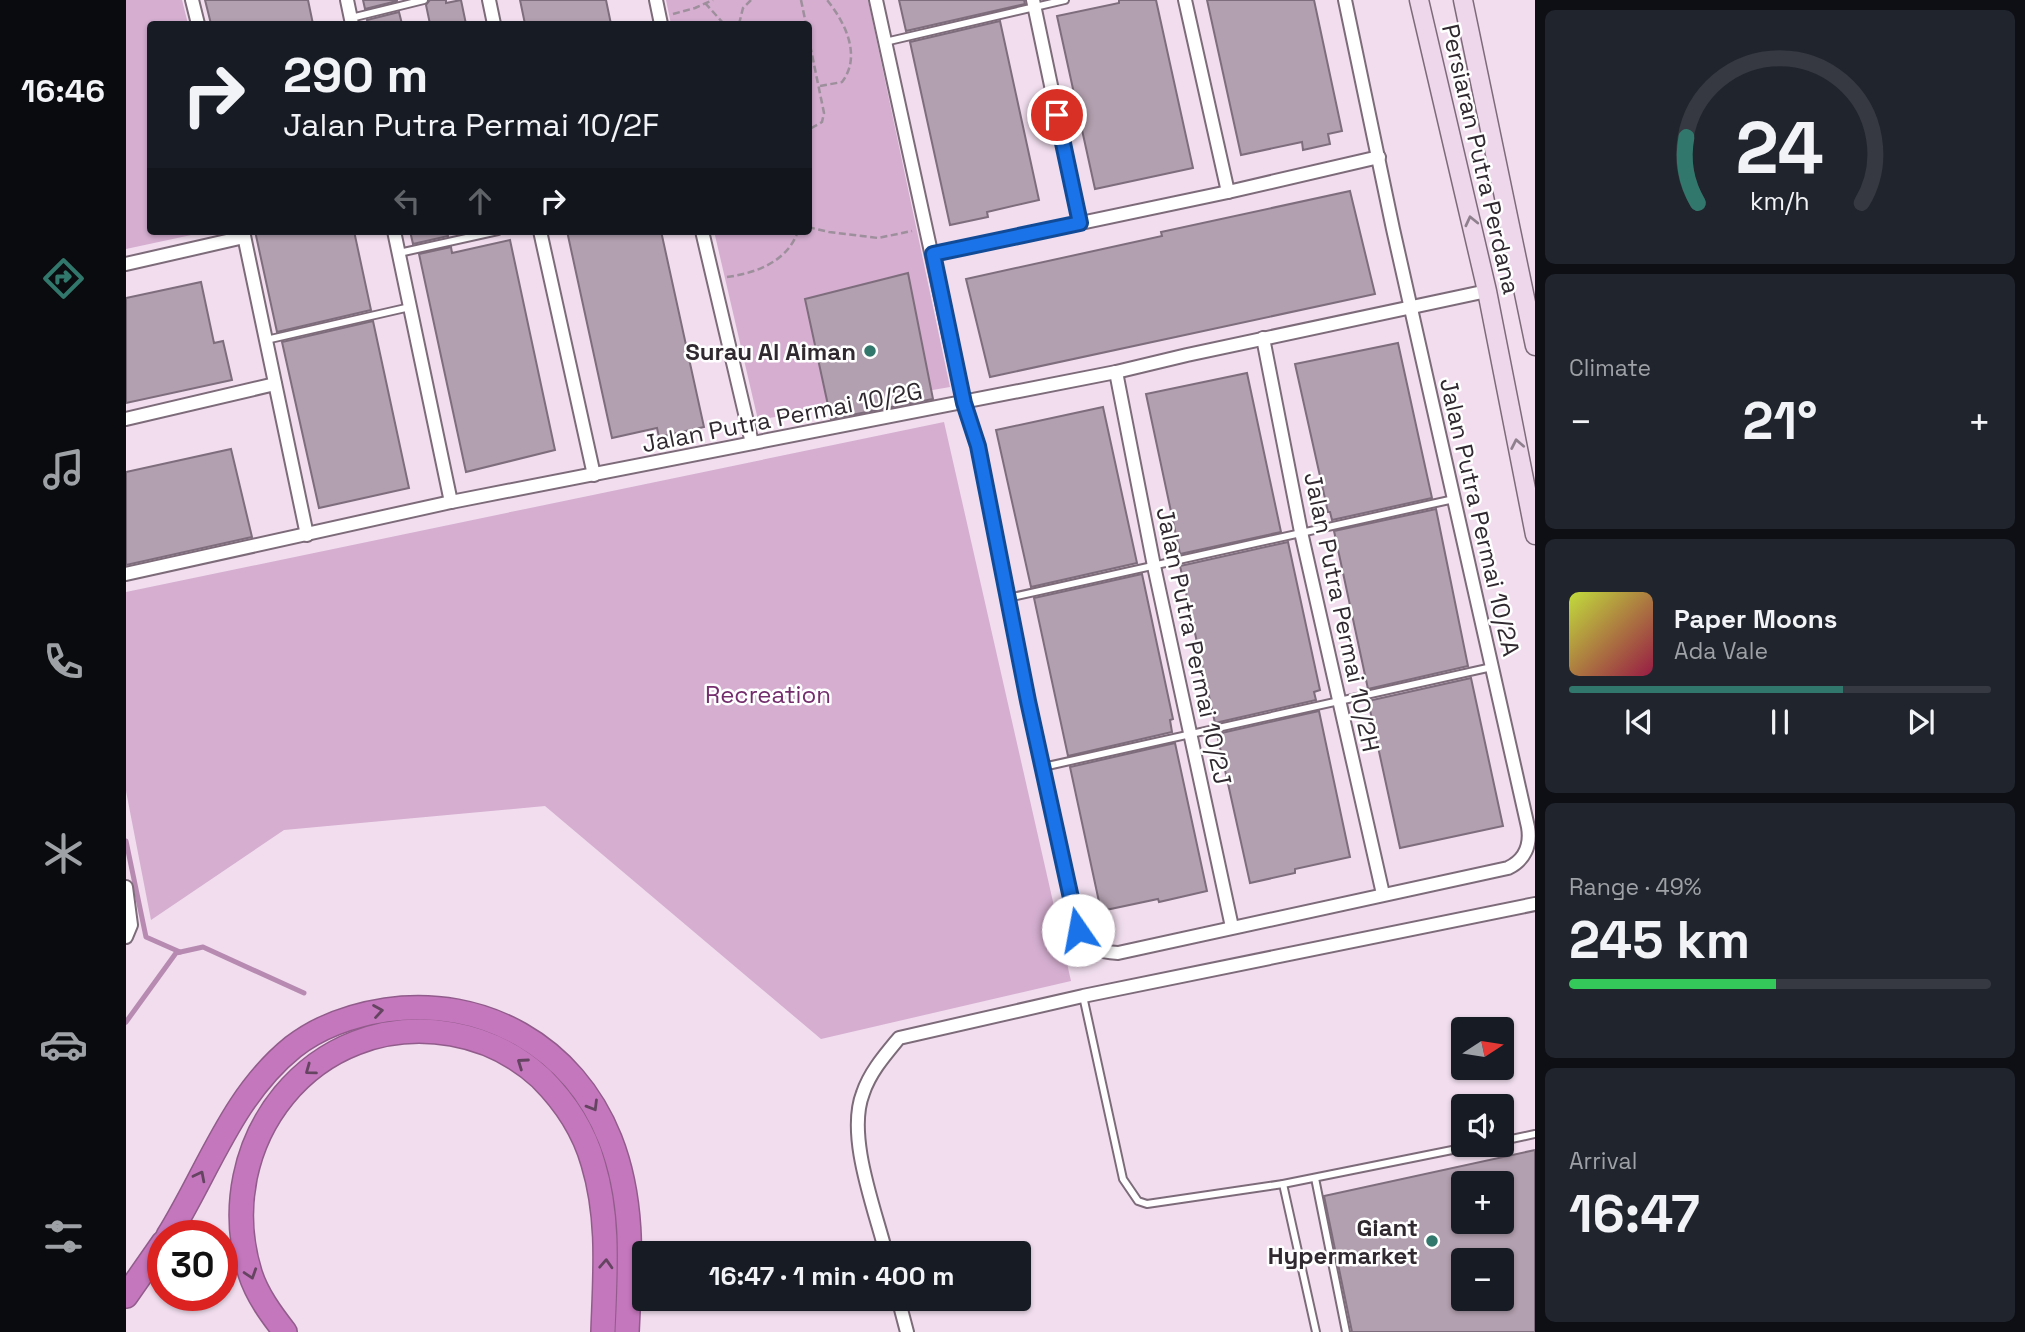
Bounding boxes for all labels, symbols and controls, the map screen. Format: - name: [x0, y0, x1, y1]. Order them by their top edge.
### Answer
- street label: Persiaran Putra Perdana: [1435, 21, 1527, 297]
- text: 290 m: [283, 44, 428, 106]
- icon: right: [168, 49, 259, 140]
- text: 16:46: [21, 71, 105, 111]
- pin: [1027, 85, 1087, 145]
- icon: arrive: [1038, 96, 1076, 134]
- text: 24: [1736, 102, 1824, 195]
- text: Jalan Putra Permai 10/2F: [283, 105, 659, 145]
- icon: left: [388, 182, 426, 220]
- icon: ahead: [461, 182, 499, 220]
- icon: right: [534, 182, 572, 220]
- text: km/h: [1750, 185, 1810, 217]
- one-way arrow: [1465, 215, 1479, 227]
- icon: directions: [39, 254, 88, 303]
- place label: Surau Al Aiman: [685, 336, 856, 367]
- marker: Surau Al Aiman: [862, 343, 878, 359]
- text: Climate: [1569, 353, 1651, 383]
- street label: Jalan Putra Permai 10/2G: [639, 375, 925, 459]
- street label: Jalan Putra Permai 10/2A: [1433, 375, 1527, 659]
- text: 21°: [1743, 388, 1817, 454]
- text: −: [1569, 398, 1593, 446]
- text: +: [1967, 398, 1991, 446]
- one-way arrow: [1511, 438, 1526, 450]
- icon: music: [39, 445, 88, 494]
- street label: Jalan Putra Permai 10/2H: [1297, 469, 1387, 755]
- street label: Jalan Putra Permai 10/2J: [1149, 504, 1239, 788]
- text: Paper Moons: [1674, 602, 1837, 636]
- text: Ada Vale: [1674, 636, 1768, 666]
- icon: phone: [39, 637, 88, 686]
- park label: Recreation: [705, 679, 831, 710]
- icon: previous: [1620, 703, 1658, 741]
- icon: pause: [1761, 703, 1799, 741]
- icon: next: [1902, 703, 1940, 741]
- icon: climate: [39, 829, 88, 878]
- text: Range · 49%: [1569, 872, 1702, 902]
- position arrow: [1041, 893, 1115, 967]
- text: 245 km: [1569, 907, 1750, 973]
- one-way arrow: [372, 1004, 384, 1019]
- north arrow: [1451, 1017, 1514, 1080]
- map controls: [1451, 1017, 1514, 1311]
- icon: car: [39, 1020, 88, 1069]
- one-way arrow: [517, 1059, 530, 1071]
- one-way arrow: [305, 1061, 318, 1074]
- button: sound: [1451, 1094, 1514, 1157]
- one-way arrow: [585, 1099, 598, 1112]
- text: Arrival: [1569, 1146, 1637, 1176]
- one-way arrow: [192, 1170, 206, 1183]
- button: +: [1451, 1171, 1514, 1234]
- text: 16:47: [1569, 1181, 1700, 1247]
- icon: filters: [39, 1212, 88, 1261]
- place label: Giant Hypermarket: [1268, 1212, 1418, 1271]
- speed limit sign: 30: [147, 1220, 238, 1311]
- marker: Giant Hypermarket: [1424, 1233, 1440, 1249]
- button: −: [1451, 1248, 1514, 1311]
- one-way arrow: [598, 1258, 613, 1269]
- text: 16:47 · 1 min · 400 m: [709, 1259, 954, 1293]
- one-way arrow: [243, 1268, 258, 1280]

